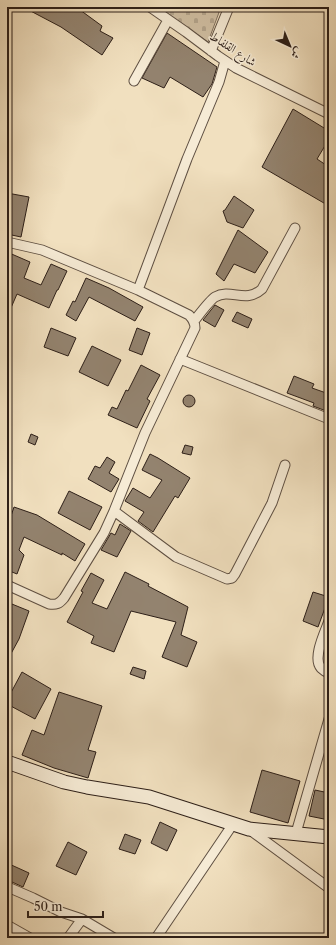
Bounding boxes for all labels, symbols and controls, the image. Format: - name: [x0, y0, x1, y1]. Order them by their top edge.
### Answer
- north arrow: [270, 26, 310, 66]
- street label: شارع القلفاط: [205, 28, 259, 73]
- text: ش: [288, 44, 306, 62]
- scale bar: [28, 893, 103, 919]
- text: 50 m: [34, 899, 63, 914]

